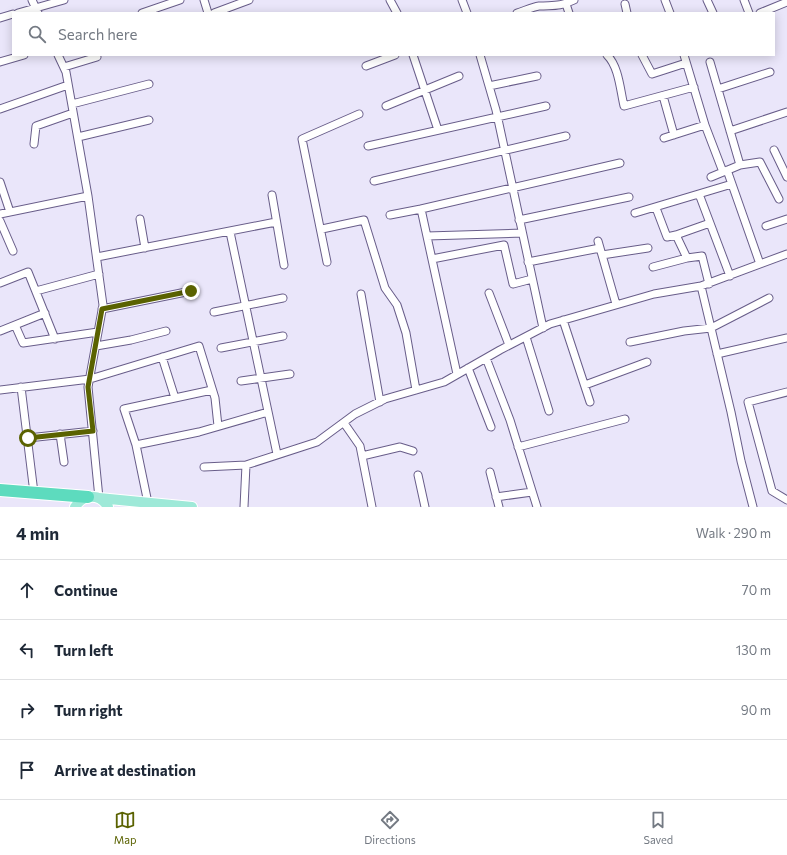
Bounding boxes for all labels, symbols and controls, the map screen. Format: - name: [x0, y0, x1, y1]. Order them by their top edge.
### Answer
- search box: [12, 12, 775, 56]
- icon: search: [26, 23, 48, 45]
- text: Search here: [58, 25, 137, 43]
- route end: [182, 282, 200, 300]
- route start: [19, 429, 37, 447]
- text: 4 min: [16, 523, 59, 544]
- text: Walk · 290 m: [696, 525, 771, 541]
- icon: ahead: [16, 579, 38, 601]
- text: Continue: [54, 581, 118, 599]
- text: 70 m: [742, 582, 771, 598]
- icon: left: [16, 639, 38, 661]
- text: Turn left: [54, 641, 113, 659]
- text: 130 m: [736, 642, 771, 658]
- icon: right: [16, 699, 38, 721]
- text: Turn right: [54, 701, 123, 719]
- text: 90 m: [741, 702, 771, 718]
- icon: arrive: [16, 759, 38, 781]
- text: Arrive at destination: [54, 761, 196, 779]
- tab: Map: [114, 809, 137, 846]
- tab: Directions: [364, 809, 416, 846]
- tab: Saved: [643, 809, 673, 846]

